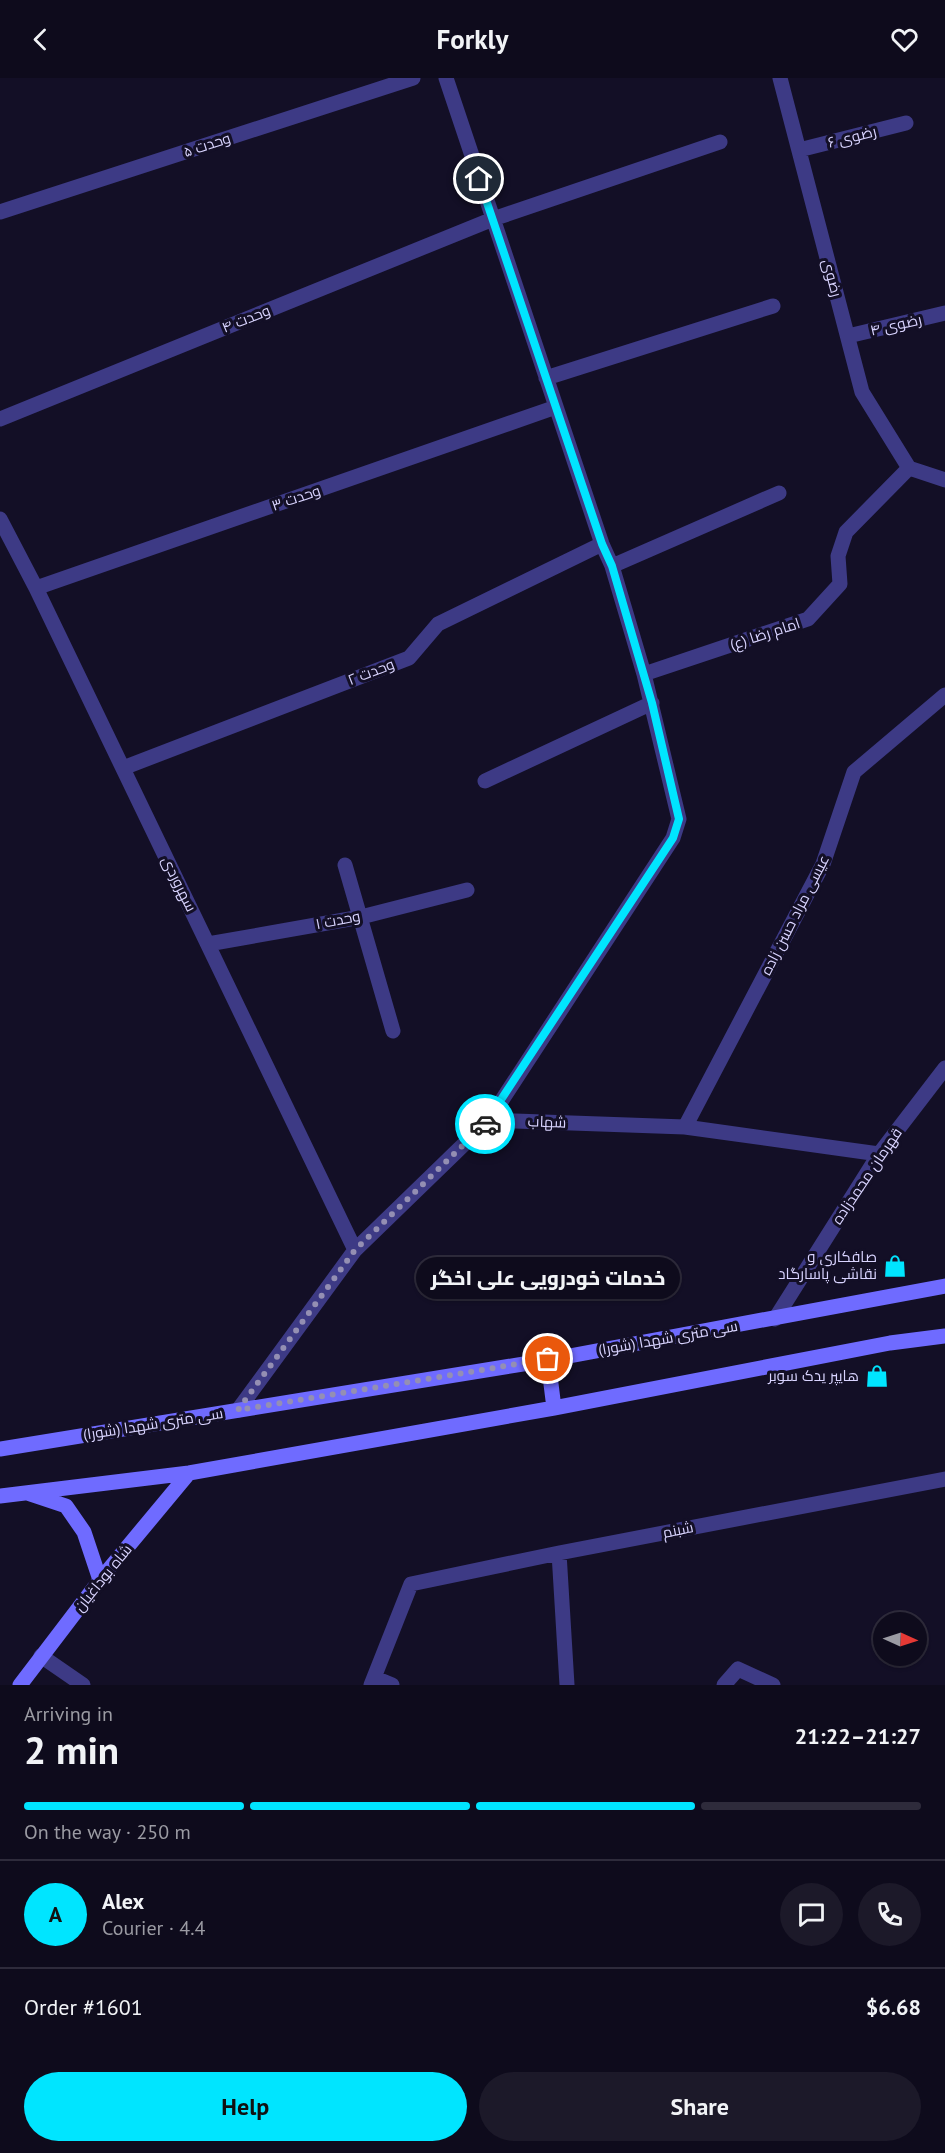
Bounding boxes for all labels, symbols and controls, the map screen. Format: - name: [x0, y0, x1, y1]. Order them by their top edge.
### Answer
- text: Forkly: [437, 22, 508, 56]
- icon: back: [24, 23, 57, 56]
- icon: heart: [888, 23, 921, 56]
- street label: رضوی ۶: [826, 121, 878, 153]
- street label: وحدت ۵: [181, 128, 233, 161]
- pin: [453, 153, 504, 204]
- icon: home: [462, 162, 495, 195]
- street label: رضوی: [817, 257, 847, 299]
- street label: وحدت ۴: [219, 300, 273, 337]
- street label: رضوی ۴: [868, 309, 924, 341]
- street label: وحدت ۳: [269, 480, 323, 515]
- street label: امام رضا (ع): [727, 613, 803, 656]
- street label: وحدت ۲: [345, 654, 397, 689]
- street label: عیسی مراد حسن زاده: [756, 852, 834, 978]
- street label: سهروردی: [157, 853, 201, 915]
- street label: وحدت ۱: [314, 906, 362, 933]
- courier: [455, 1094, 515, 1154]
- icon: car: [469, 1108, 502, 1141]
- street label: شهاب: [527, 1111, 567, 1133]
- street label: قهرمان محمدزاده: [827, 1124, 907, 1228]
- place label: صافکاری و نقاشی پاسارگاد: [778, 1247, 877, 1284]
- shop icon: صافکاری و نقاشی پاسارگاد: [882, 1253, 908, 1279]
- callout: خدمات خودرویی علی اخگر: [416, 1257, 680, 1299]
- text: خدمات خودرویی علی اخگر: [430, 1265, 666, 1291]
- street label: سی متری شهدا (شورا): [597, 1316, 739, 1360]
- pin: [522, 1333, 573, 1384]
- icon: bag: [531, 1342, 564, 1375]
- shop icon: هایپر یدک سوبر: [864, 1363, 890, 1389]
- place label: هایپر یدک سوبر: [767, 1366, 859, 1386]
- street label: سی متری شهدا (شورا): [82, 1403, 224, 1445]
- street label: شبنم: [661, 1517, 695, 1543]
- street label: شاه بوداغیان: [70, 1540, 136, 1616]
- north arrow: [873, 1612, 927, 1666]
- map controls: [873, 1612, 927, 1666]
- text: Arriving in: [24, 1701, 113, 1727]
- text: 21:22–21:27: [795, 1722, 921, 1750]
- text: 2 min: [24, 1724, 119, 1775]
- text: On the way · 250 m: [24, 1819, 191, 1845]
- button: chat: [780, 1883, 843, 1946]
- button: phone: [858, 1883, 921, 1946]
- text: Alex: [102, 1887, 144, 1915]
- text: A: [49, 1900, 62, 1928]
- text: Courier · 4.4: [102, 1915, 205, 1941]
- text: Order #1601: [24, 1993, 143, 2021]
- text: $6.68: [866, 1993, 921, 2021]
- button: Help: [24, 2072, 467, 2141]
- button: Share: [479, 2072, 921, 2141]

